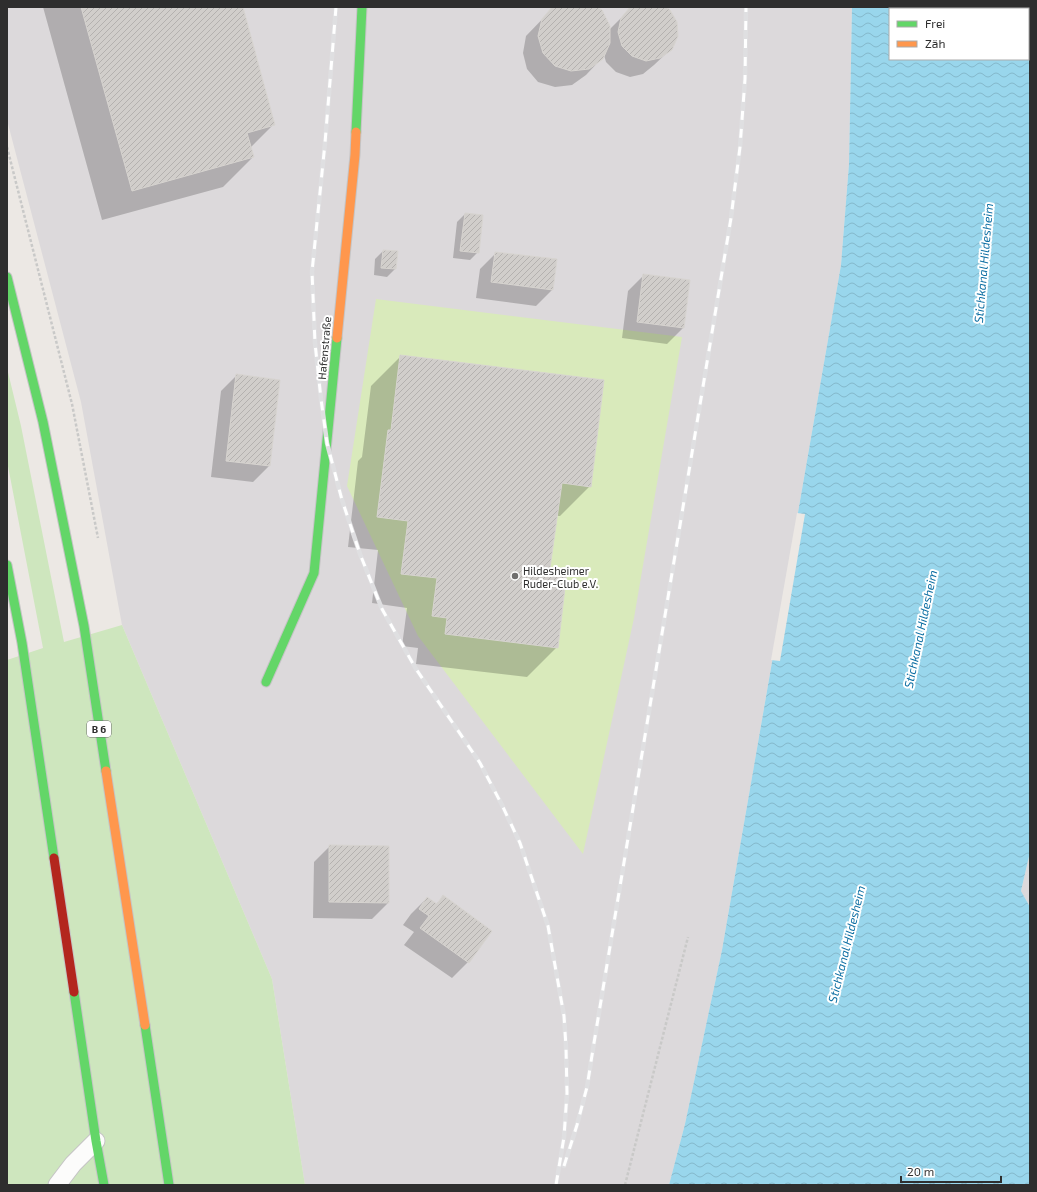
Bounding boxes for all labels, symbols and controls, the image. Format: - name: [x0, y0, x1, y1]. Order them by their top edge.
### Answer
- legend: [889, 8, 1029, 60]
- text: Frei: [925, 16, 945, 30]
- text: Zäh: [925, 36, 945, 50]
- water label: Stichkanal Hildesheim: [971, 202, 995, 324]
- street label: Hafenstraße: [315, 316, 333, 380]
- place label: Hildesheimer Ruder-Club e.V.: [523, 564, 598, 590]
- water label: Stichkanal Hildesheim: [901, 569, 939, 689]
- marker: Hildesheimer Ruder-Club e.V.: [510, 571, 520, 581]
- road number: B 6: [87, 721, 111, 737]
- water label: Stichkanal Hildesheim: [825, 884, 867, 1004]
- scale bar: [901, 1158, 1001, 1184]
- text: 20 m: [907, 1164, 934, 1178]

